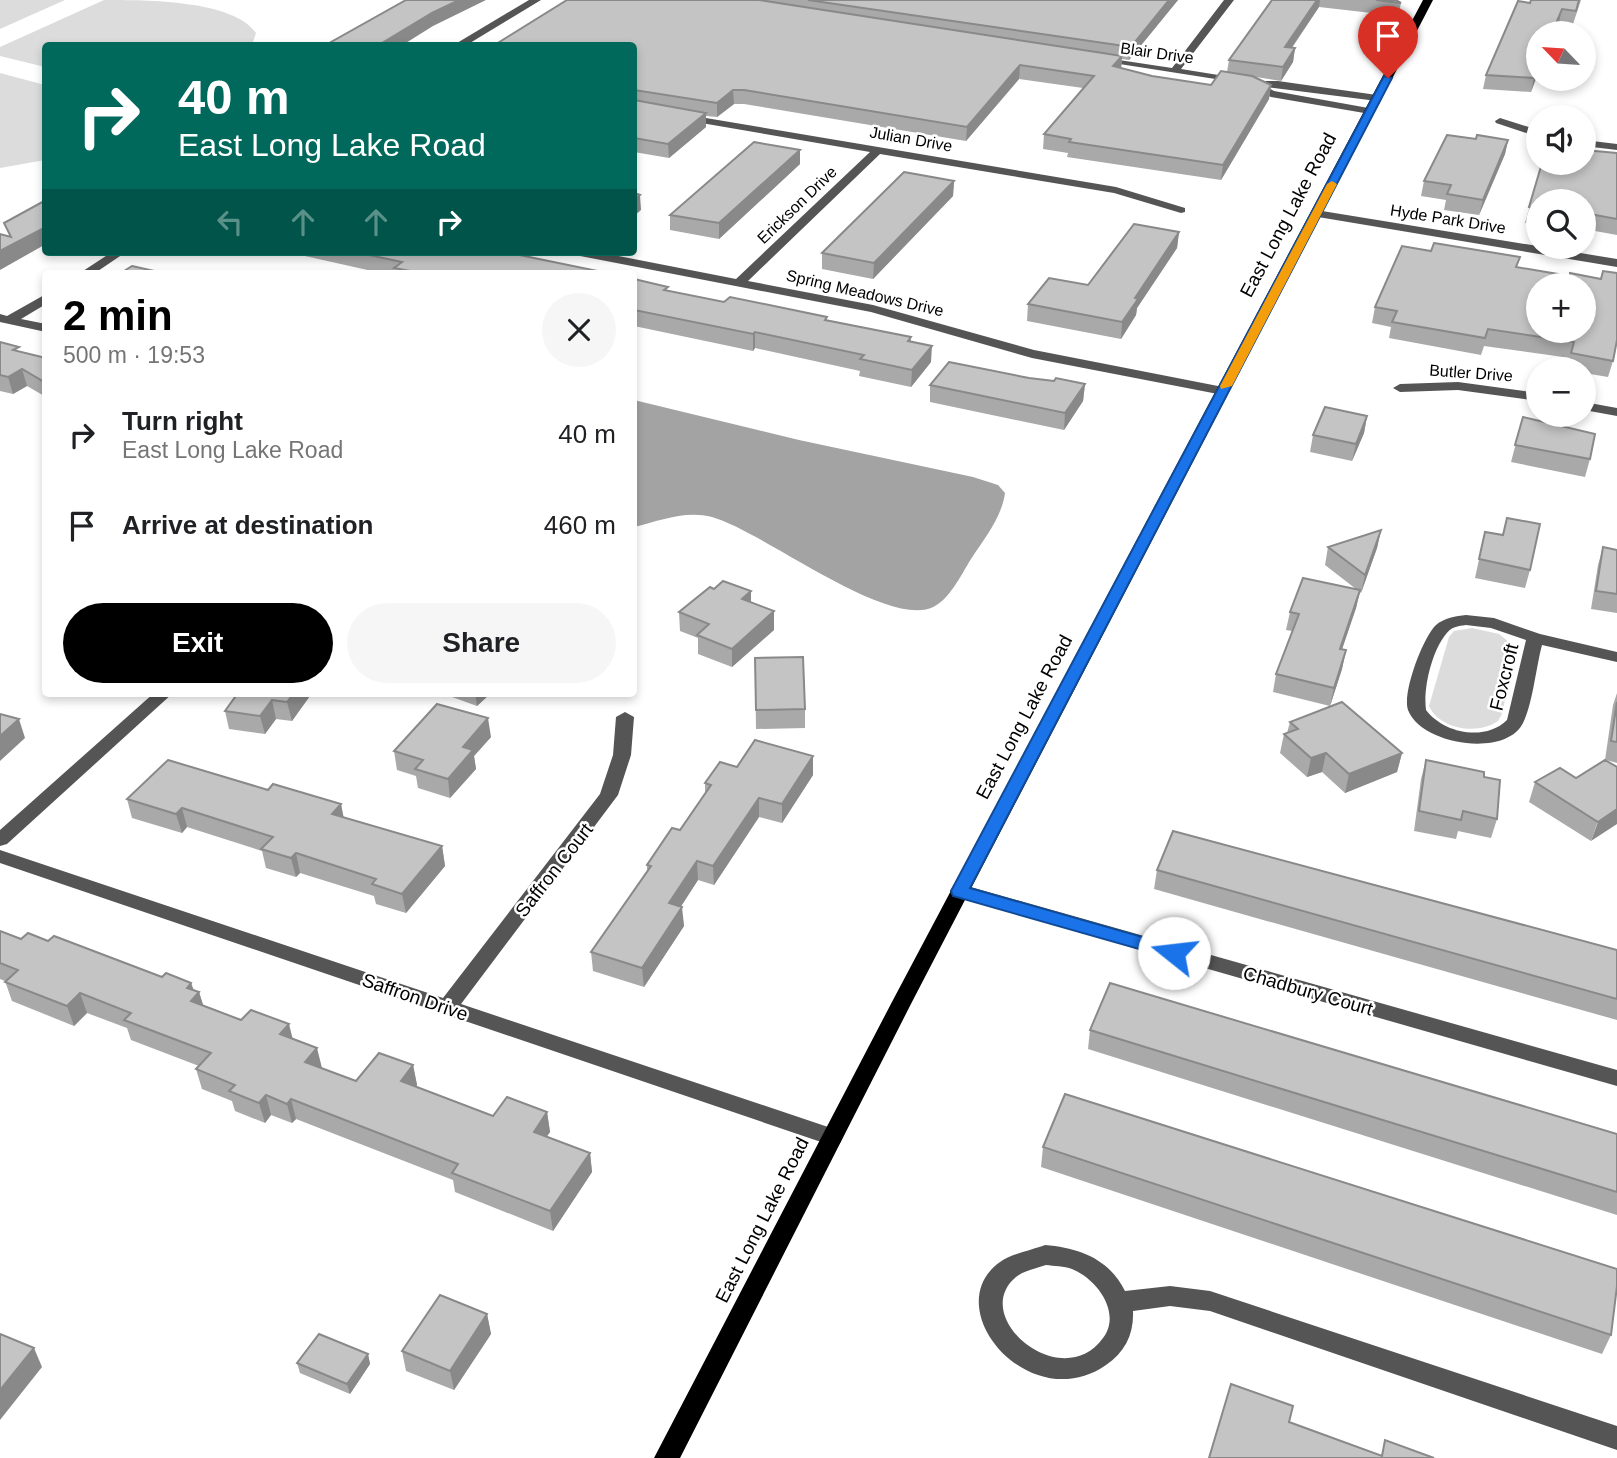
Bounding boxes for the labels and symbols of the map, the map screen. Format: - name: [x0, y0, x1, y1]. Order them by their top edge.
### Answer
- pin: [1358, 6, 1418, 78]
- north arrow: [1526, 21, 1596, 91]
- street label: Blair Drive: [1119, 39, 1195, 67]
- street label: Julian Drive: [868, 123, 954, 155]
- street label: East Long Lake Road: [1236, 129, 1340, 301]
- street label: Erickson Drive: [754, 163, 840, 247]
- street label: Hyde Park Drive: [1389, 201, 1507, 237]
- street label: Spring Meadows Drive: [785, 267, 945, 319]
- street label: Butler Drive: [1429, 362, 1513, 384]
- street label: East Long Lake Road: [972, 631, 1076, 803]
- street label: Foxcroft: [1486, 640, 1523, 713]
- street label: Saffron Court: [511, 819, 597, 921]
- position arrow: [1137, 916, 1211, 990]
- street label: Chadbury Court: [1241, 962, 1376, 1020]
- street label: Saffron Drive: [359, 969, 471, 1025]
- street label: East Long Lake Road: [711, 1134, 813, 1306]

